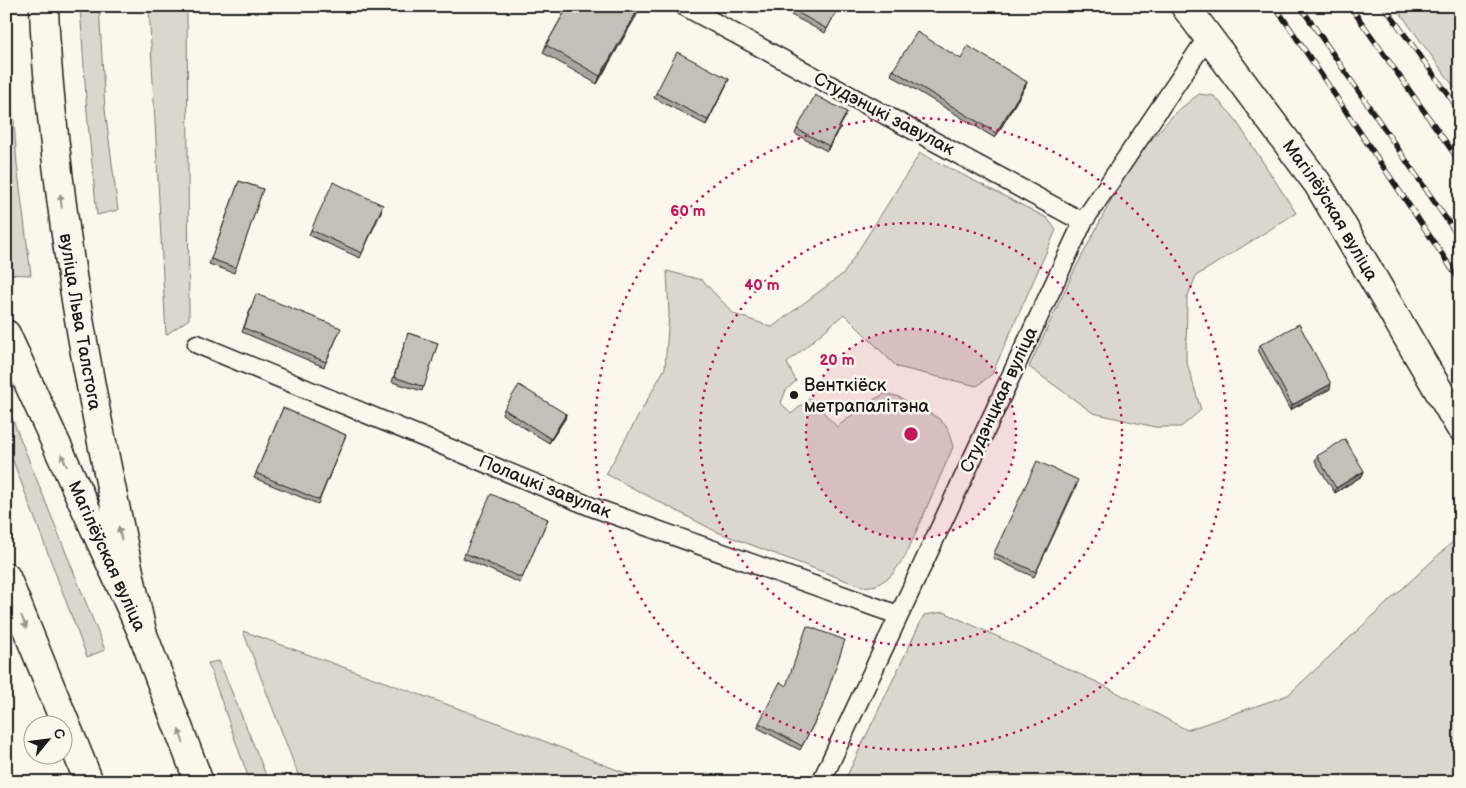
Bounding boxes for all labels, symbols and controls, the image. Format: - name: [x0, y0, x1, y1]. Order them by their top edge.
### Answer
- street label: Студэнцкі завулак: [810, 68, 958, 160]
- street label: Магілёўская вуліца: [1278, 136, 1383, 285]
- one-way arrow: [57, 193, 65, 209]
- text: 60 m: [670, 202, 706, 221]
- street label: вуліца Льва Талстога: [55, 232, 106, 412]
- text: 40 m: [744, 276, 780, 295]
- street label: Студэнцкая вуліца: [956, 324, 1042, 476]
- text: 20 m: [820, 351, 855, 370]
- place label: Венткіёск метрапалітэна: [804, 375, 930, 417]
- marker: Венткіёск метрапалітэна: [788, 389, 800, 401]
- centre of rings: [902, 425, 920, 443]
- street label: Полацкі завулак: [476, 451, 614, 523]
- one-way arrow: [59, 453, 67, 467]
- street label: Магілёўская вуліца: [64, 477, 151, 635]
- one-way arrow: [116, 525, 124, 541]
- one-way arrow: [21, 615, 29, 629]
- north arrow: [22, 716, 72, 766]
- text: С: [49, 726, 69, 743]
- one-way arrow: [177, 729, 184, 744]

